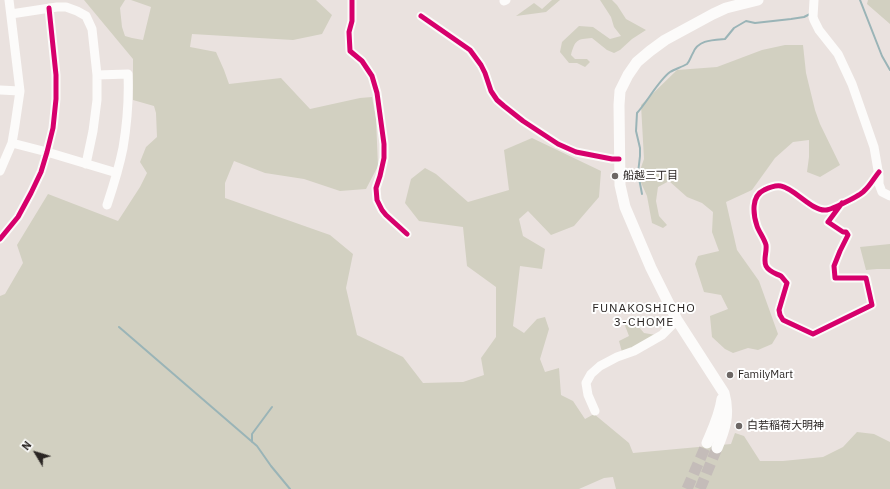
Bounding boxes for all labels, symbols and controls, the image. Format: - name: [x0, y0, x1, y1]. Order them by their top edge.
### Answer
- place label: 船越三丁目: [623, 169, 678, 183]
- marker: 船越三丁目: [610, 171, 620, 181]
- district label: FUNAKOSHICHO 3-CHOME: [592, 302, 696, 330]
- place label: FamilyMart: [738, 368, 793, 382]
- marker: FamilyMart: [725, 370, 735, 380]
- place label: 白若稲荷大明神: [747, 419, 824, 433]
- marker: 白若稲荷大明神: [734, 421, 744, 431]
- north arrow: [16, 433, 56, 473]
- text: N: [19, 438, 35, 453]

